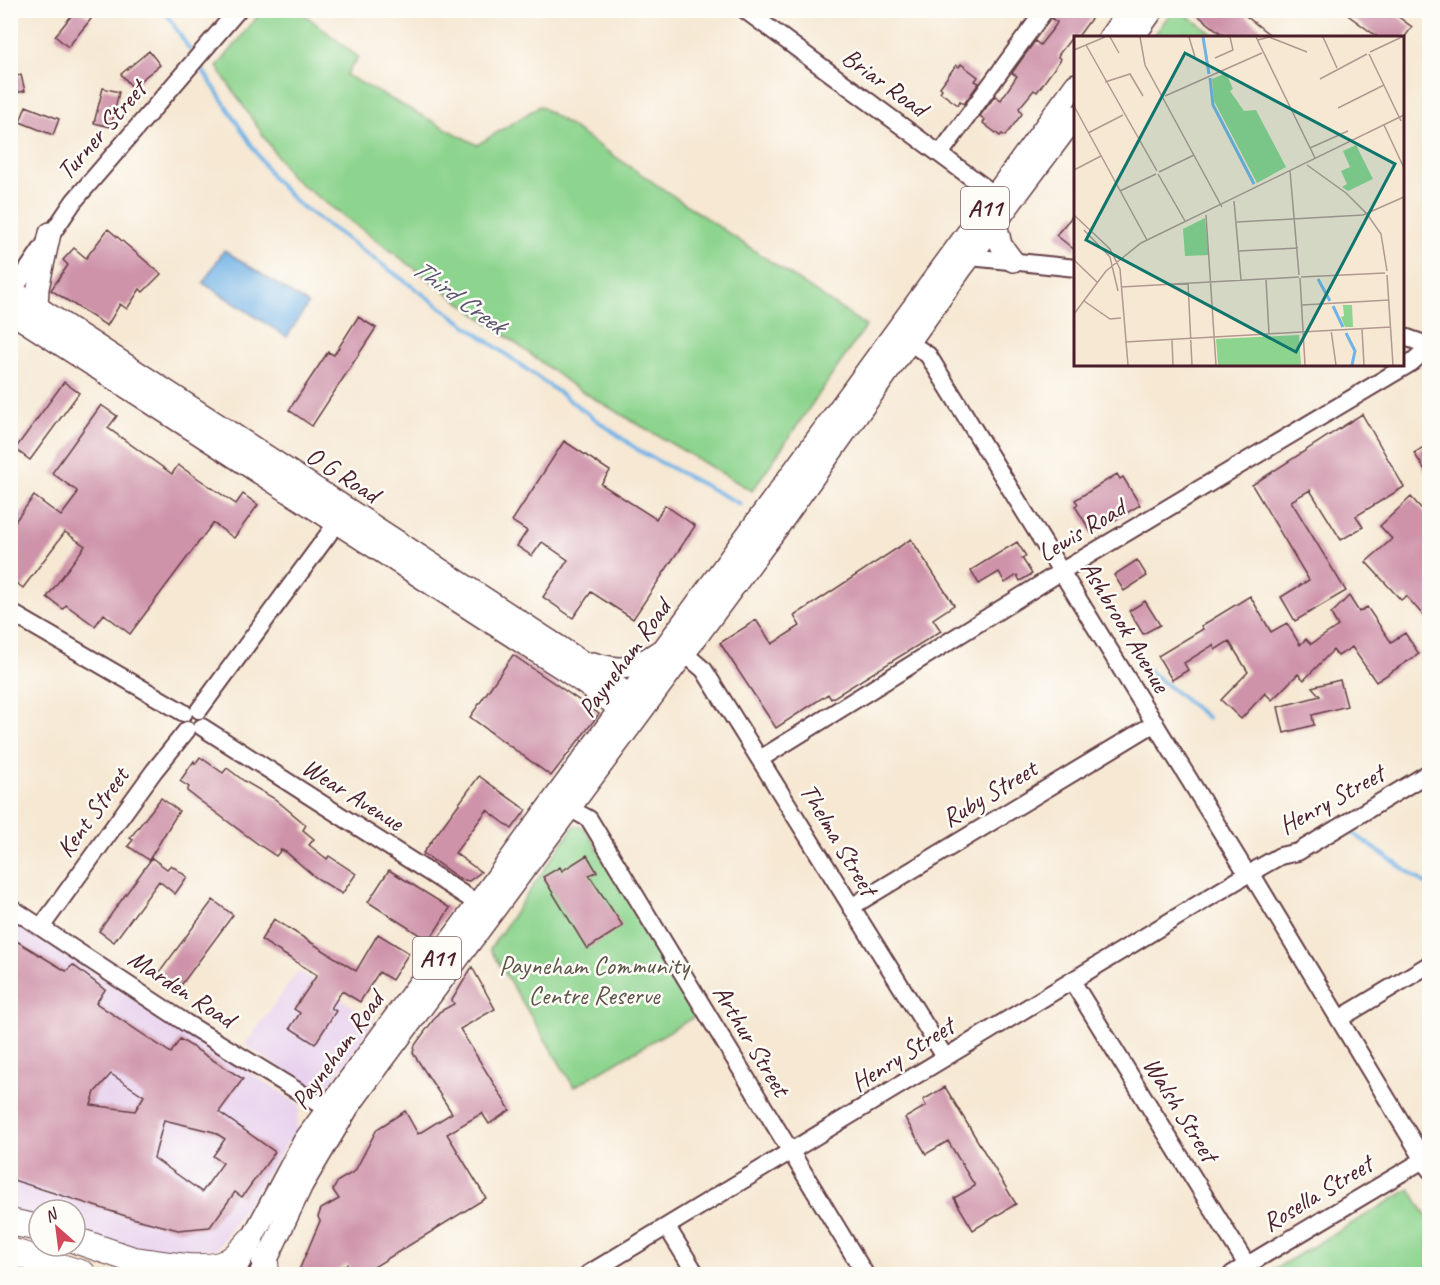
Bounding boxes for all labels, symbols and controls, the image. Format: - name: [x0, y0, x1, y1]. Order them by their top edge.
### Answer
- inset map: [1074, 36, 1404, 366]
- street label: Briar Road: [836, 40, 937, 127]
- street label: Turner Street: [49, 71, 156, 187]
- road number: A11: [961, 187, 1009, 229]
- water label: Third Creek: [406, 251, 516, 344]
- street label: O G Road: [300, 439, 389, 512]
- street label: Lewis Road: [1031, 489, 1134, 569]
- street label: Ashbrook Avenue: [1073, 554, 1179, 699]
- street label: Payneham Road: [571, 590, 680, 724]
- street label: Wear Avenue: [296, 750, 411, 839]
- street label: Ruby Street: [936, 751, 1045, 835]
- street label: Henry Street: [1273, 755, 1393, 842]
- street label: Kent Street: [49, 759, 137, 864]
- street label: Thelma Street: [792, 777, 887, 904]
- road number: A11: [413, 937, 461, 979]
- street label: Marden Road: [122, 942, 244, 1037]
- park label: Payneham Community Centre Reserve: [499, 949, 691, 1012]
- street label: Arthur Street: [706, 979, 799, 1104]
- street label: Payneham Road: [284, 982, 393, 1116]
- street label: Henry Street: [845, 1008, 963, 1099]
- street label: Walsh Street: [1135, 1051, 1228, 1171]
- street label: Rosella Street: [1256, 1146, 1381, 1239]
- north arrow: [27, 1198, 87, 1258]
- text: N: [41, 1203, 62, 1227]

